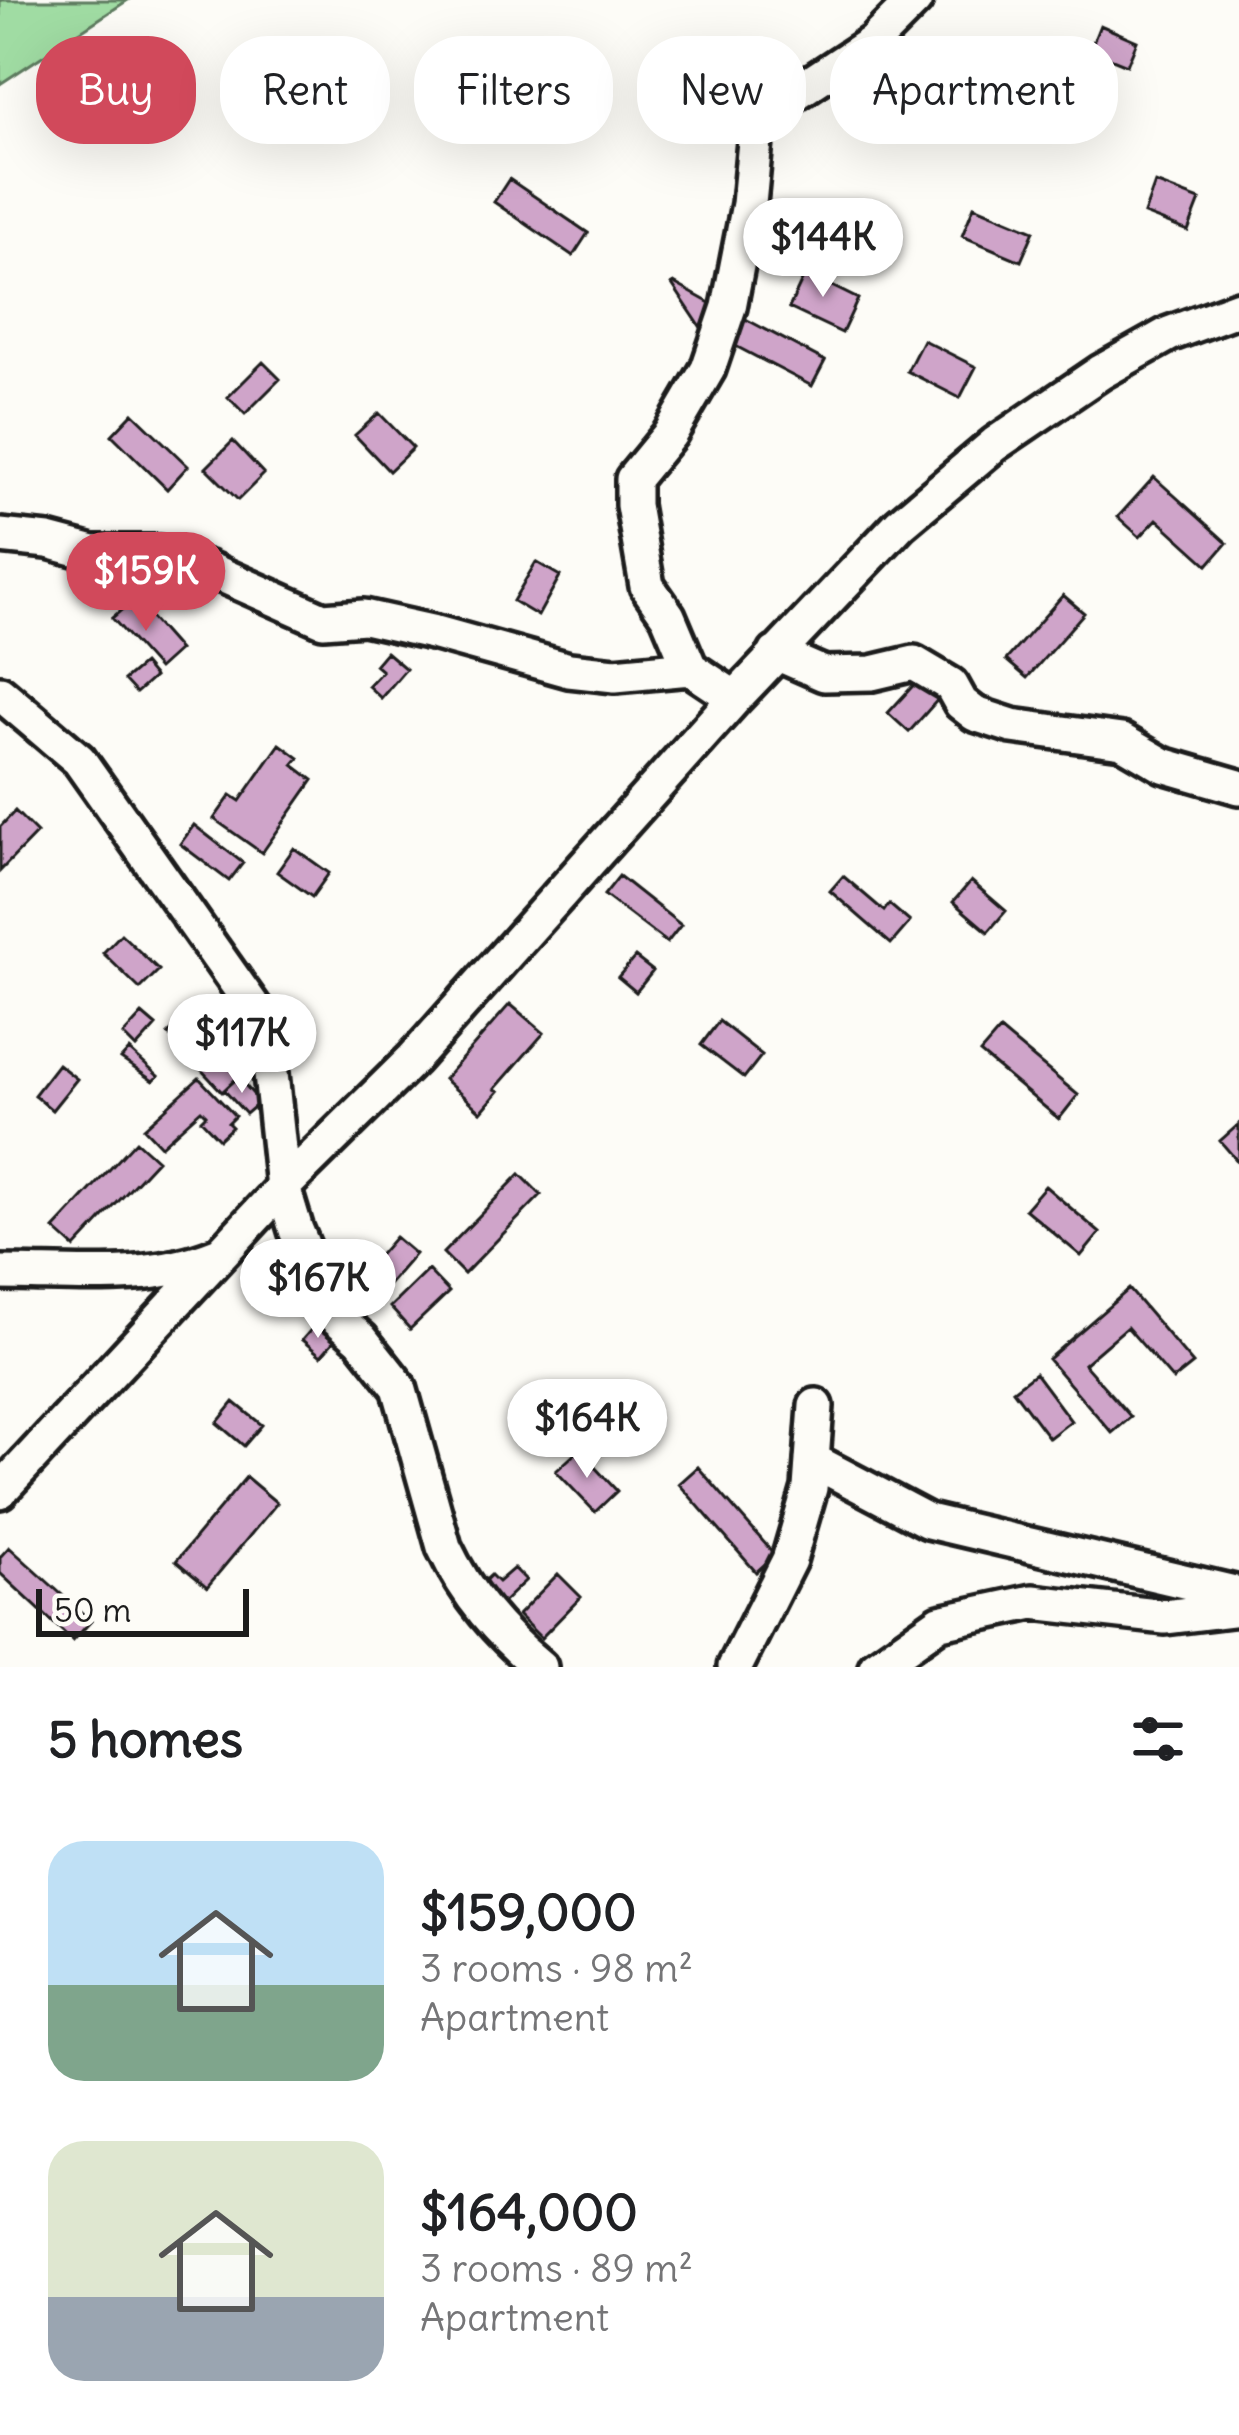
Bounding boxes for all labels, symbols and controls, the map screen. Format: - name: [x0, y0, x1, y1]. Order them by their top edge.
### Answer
- chip: Buy: [36, 36, 196, 144]
- chip: Rent: [220, 36, 390, 144]
- chip: Filters: [414, 36, 613, 144]
- chip: New: [637, 36, 806, 144]
- chip: Apartment: [830, 36, 1118, 144]
- pin: $144K: [739, 198, 907, 300]
- text: $144K: [770, 212, 876, 261]
- pin: $159K: [62, 532, 230, 634]
- text: $159K: [93, 546, 199, 595]
- pin: $117K: [158, 994, 326, 1096]
- text: $117K: [194, 1008, 290, 1057]
- pin: $167K: [234, 1239, 402, 1341]
- text: $167K: [267, 1253, 369, 1302]
- pin: $164K: [503, 1379, 671, 1481]
- text: $164K: [534, 1393, 640, 1442]
- scale bar: [36, 1583, 249, 1636]
- text: 50 m: [54, 1589, 131, 1631]
- icon: filters: [1125, 1706, 1191, 1772]
- text: 5 homes: [48, 1707, 243, 1771]
- text: $159,000: [420, 1880, 637, 1944]
- icon: home: [144, 1889, 288, 2033]
- text: 3 rooms · 98 m²: [420, 1944, 693, 1993]
- text: Apartment: [420, 1993, 609, 2042]
- text: $164,000: [420, 2180, 638, 2244]
- icon: home: [144, 2189, 288, 2333]
- text: 3 rooms · 89 m²: [420, 2244, 693, 2293]
- text: Apartment: [420, 2293, 609, 2342]

